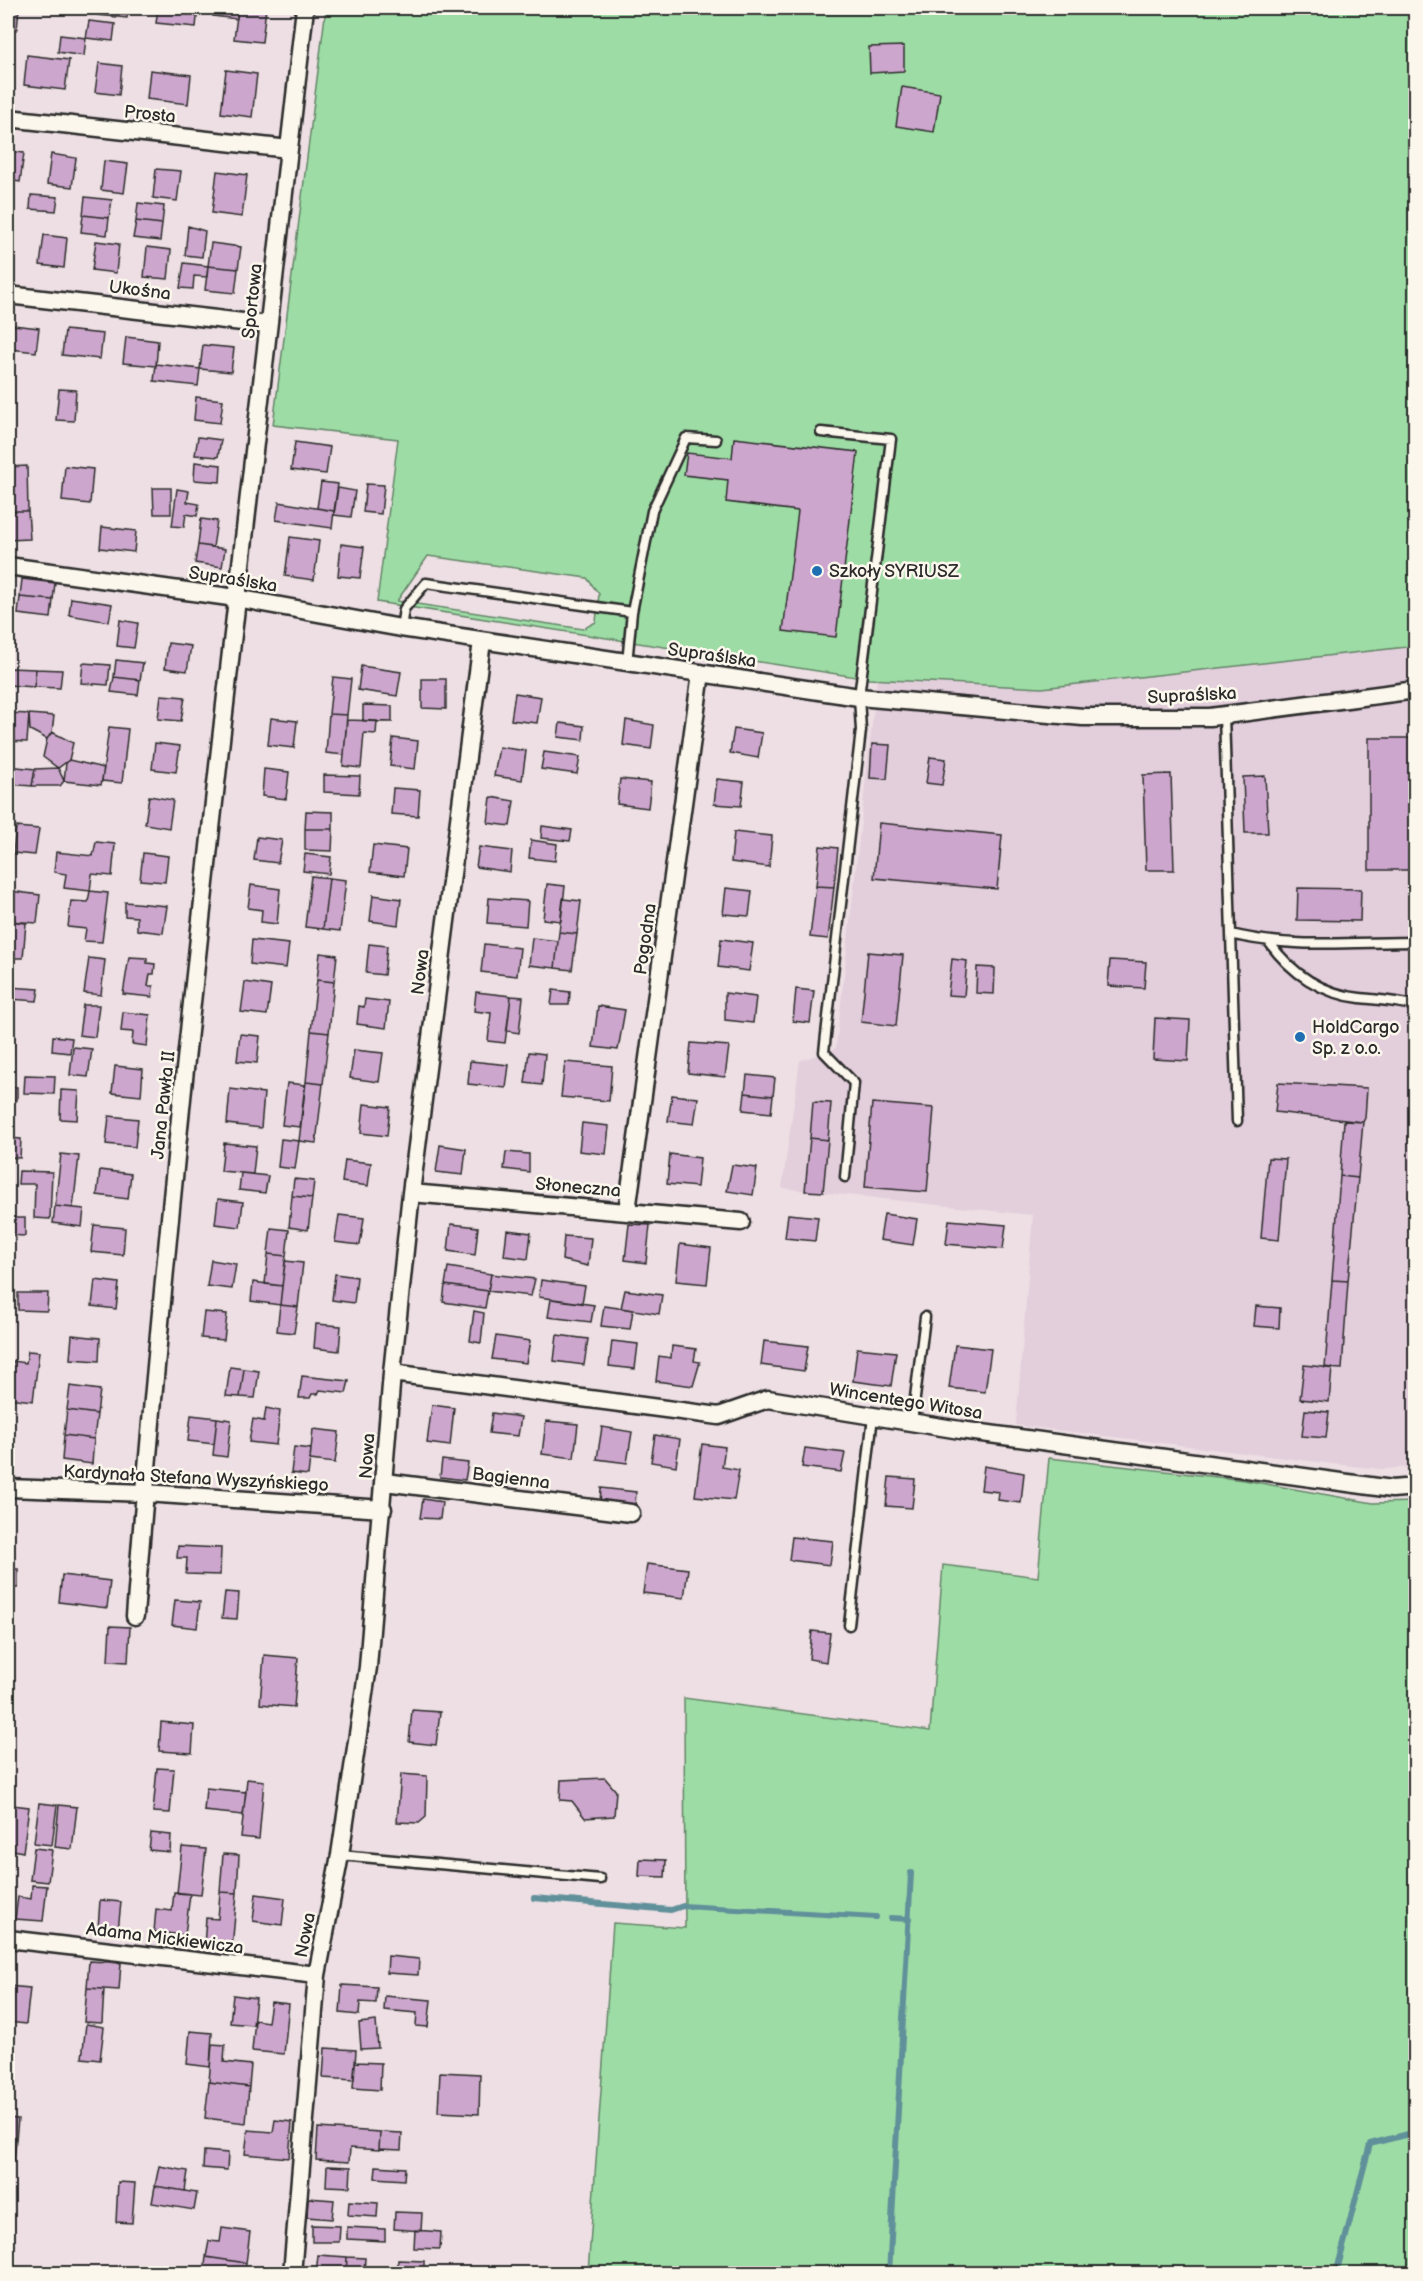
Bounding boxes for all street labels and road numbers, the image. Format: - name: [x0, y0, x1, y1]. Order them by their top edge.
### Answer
- street label: Prosta: [123, 101, 177, 128]
- street label: Sportowa: [238, 262, 267, 340]
- street label: Ukośna: [108, 276, 172, 305]
- street label: Supraślska: [187, 562, 279, 597]
- street label: Supraślska: [666, 639, 758, 672]
- street label: Supraślska: [1147, 683, 1237, 708]
- street label: Pogodna: [630, 902, 661, 976]
- street label: Nowa: [407, 948, 434, 996]
- street label: Jana Pawła II: [147, 1050, 180, 1160]
- street label: Słoneczna: [534, 1173, 622, 1202]
- street label: Wincentego Witosa: [828, 1379, 984, 1424]
- street label: Nowa: [355, 1432, 380, 1480]
- street label: Kardynała Stefana Wyszyńskiego: [63, 1461, 329, 1496]
- street label: Bagienna: [471, 1463, 551, 1494]
- street label: Nowa: [291, 1911, 320, 1960]
- street label: Adama Mickiewicza: [85, 1918, 245, 1959]

